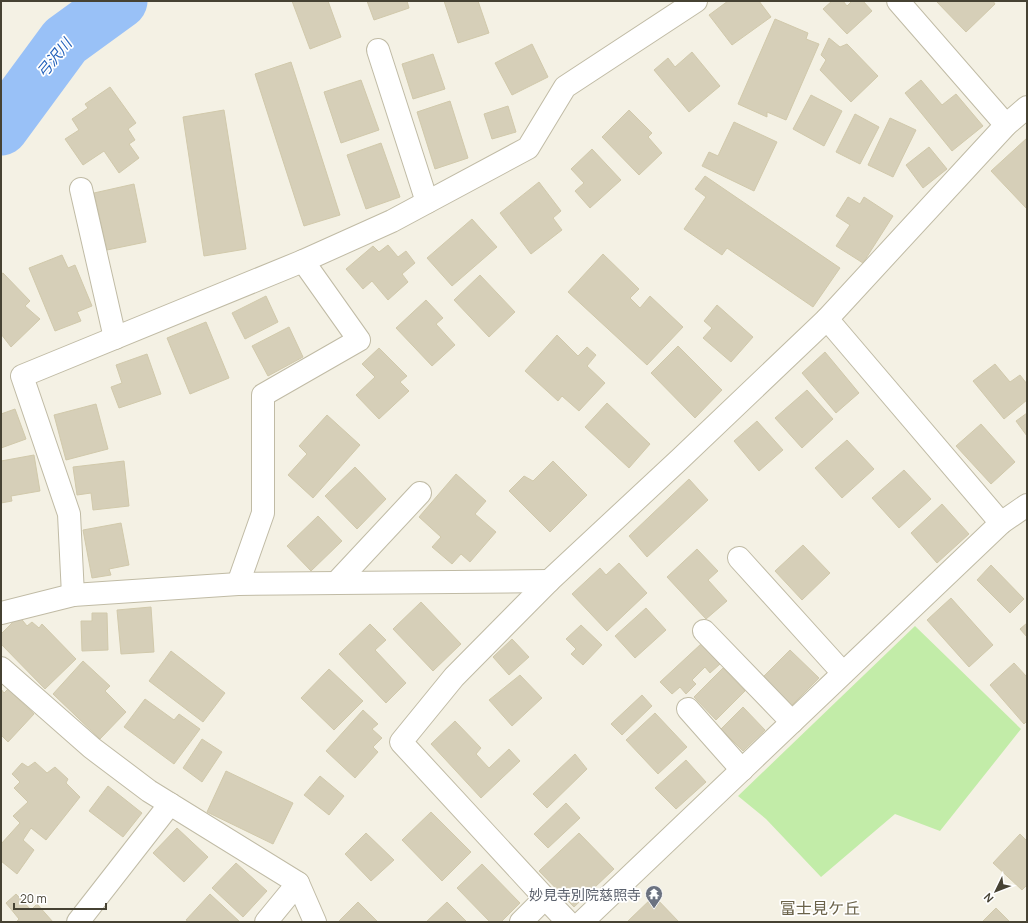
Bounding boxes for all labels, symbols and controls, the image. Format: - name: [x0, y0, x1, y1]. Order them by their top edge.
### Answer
- water label: 弓沢川: [32, 32, 78, 82]
- north arrow: [976, 871, 1016, 911]
- temple icon: 妙見寺別院慈照寺: [644, 884, 664, 909]
- scale bar: [14, 885, 106, 911]
- place label: 妙見寺別院慈照寺: [529, 885, 641, 904]
- text: 20 m: [20, 890, 47, 907]
- text: N: [980, 890, 997, 906]
- district label: 富士見ケ丘: [780, 897, 860, 919]

